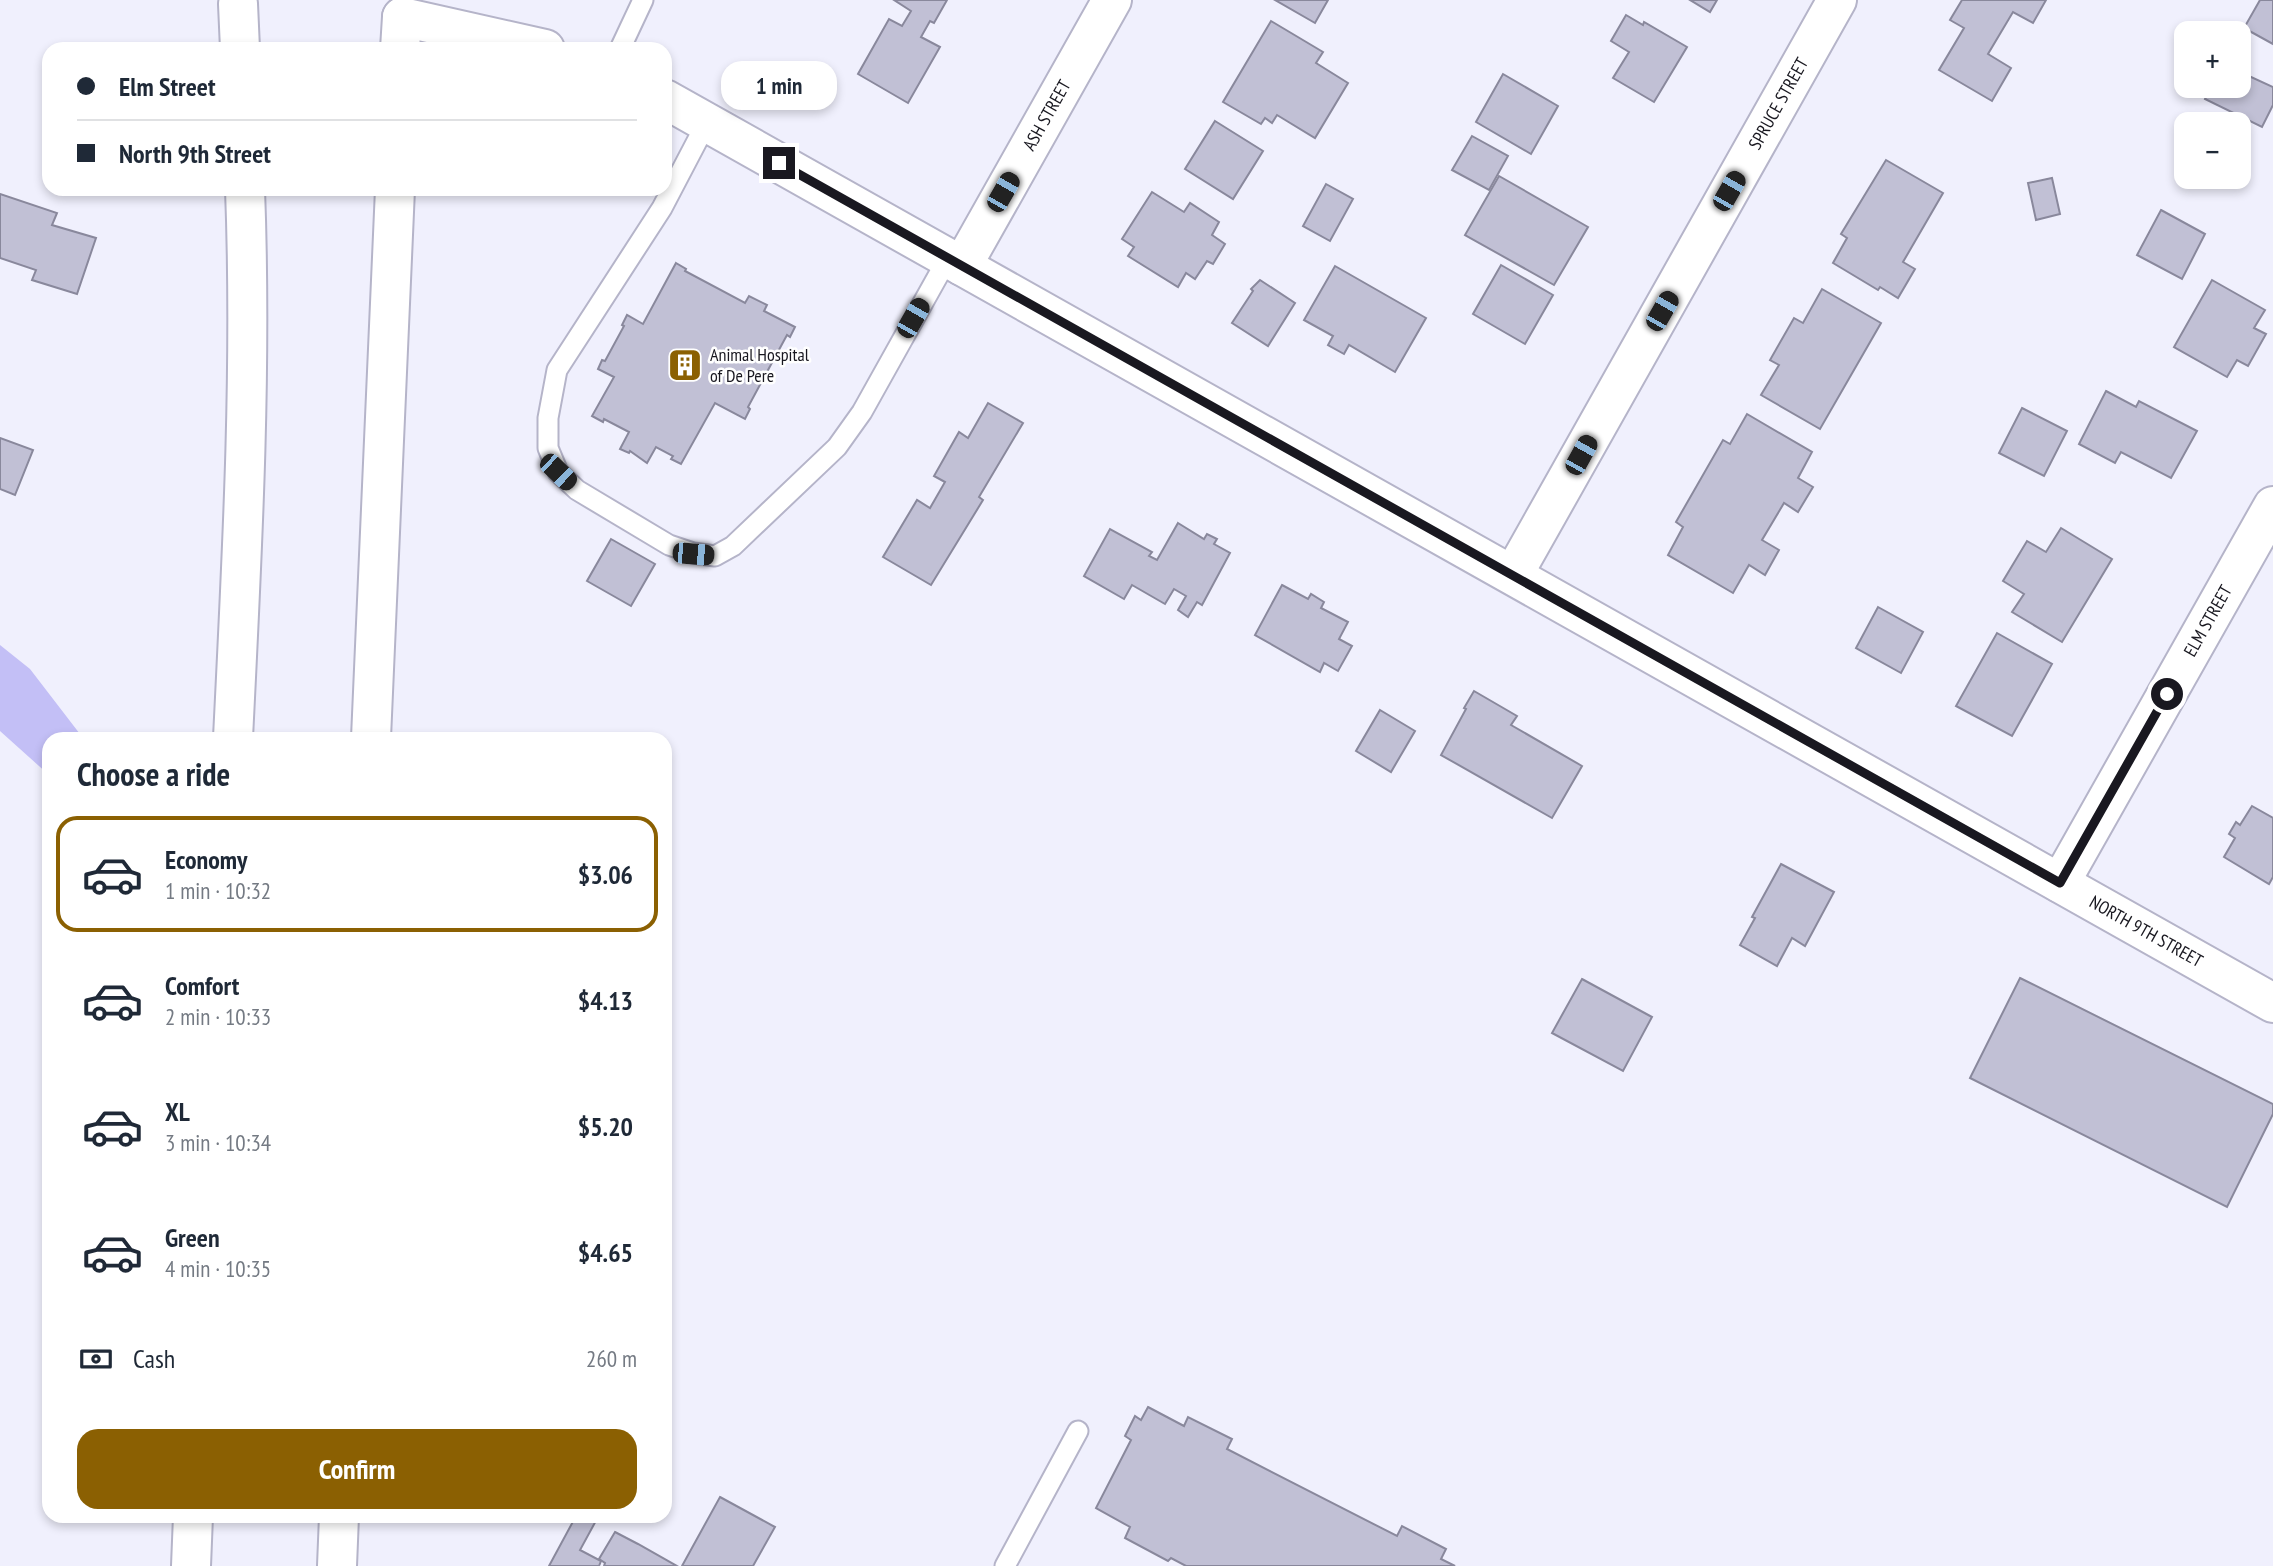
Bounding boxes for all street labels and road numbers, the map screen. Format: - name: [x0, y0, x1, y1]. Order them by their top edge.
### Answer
- street label: SPRUCE STREET: [1743, 54, 1813, 153]
- street label: ASH STREET: [1017, 76, 1076, 155]
- street label: ELM STREET: [2178, 581, 2237, 660]
- street label: NORTH 9TH STREET: [2085, 890, 2207, 972]

